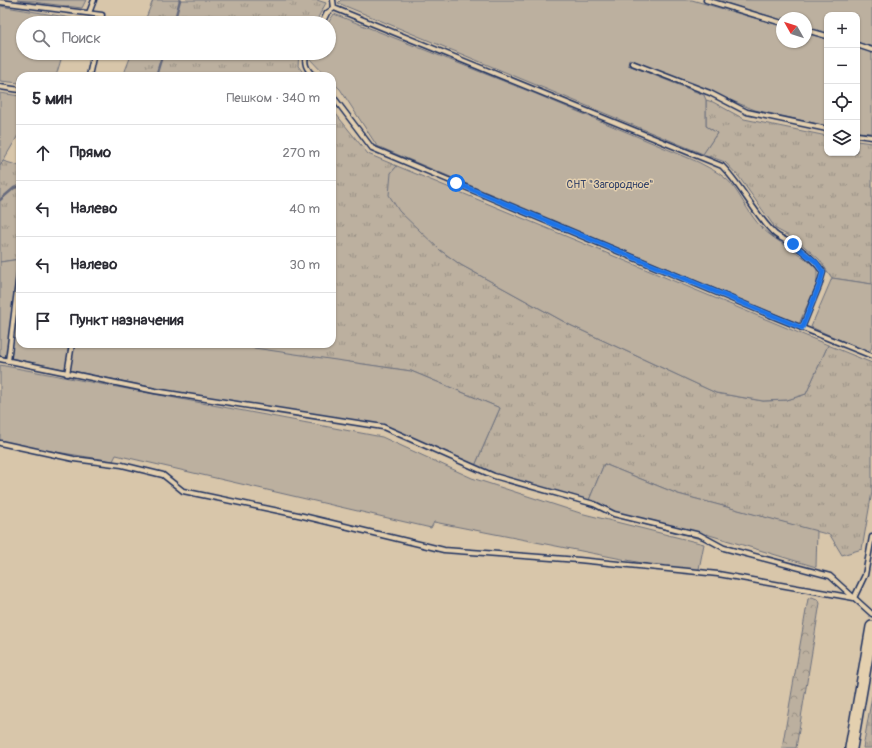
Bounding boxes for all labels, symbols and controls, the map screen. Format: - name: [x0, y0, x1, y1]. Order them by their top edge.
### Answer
- north arrow: [776, 12, 812, 48]
- map controls: [824, 12, 860, 156]
- button: +: [824, 12, 860, 48]
- search box: [16, 16, 336, 60]
- icon: search: [30, 27, 52, 49]
- text: Поиск: [62, 29, 101, 48]
- button: −: [824, 48, 860, 84]
- button: locate: [824, 84, 860, 120]
- text: 5 мин: [32, 88, 72, 109]
- text: Пешком · 340 m: [226, 90, 320, 106]
- button: layers: [824, 120, 860, 156]
- icon: ahead: [32, 142, 54, 164]
- text: Прямо: [70, 143, 111, 162]
- text: 270 m: [283, 145, 320, 161]
- route start: [447, 174, 465, 192]
- park label: СНТ "Загородное": [566, 178, 654, 191]
- icon: left: [32, 198, 54, 220]
- text: Налево: [70, 199, 117, 218]
- text: 40 m: [289, 201, 320, 217]
- route end: [784, 235, 802, 253]
- icon: left: [32, 254, 54, 276]
- text: Налево: [70, 255, 117, 274]
- text: 30 m: [290, 257, 320, 273]
- icon: arrive: [32, 310, 54, 332]
- text: Пункт назначения: [70, 311, 184, 330]

